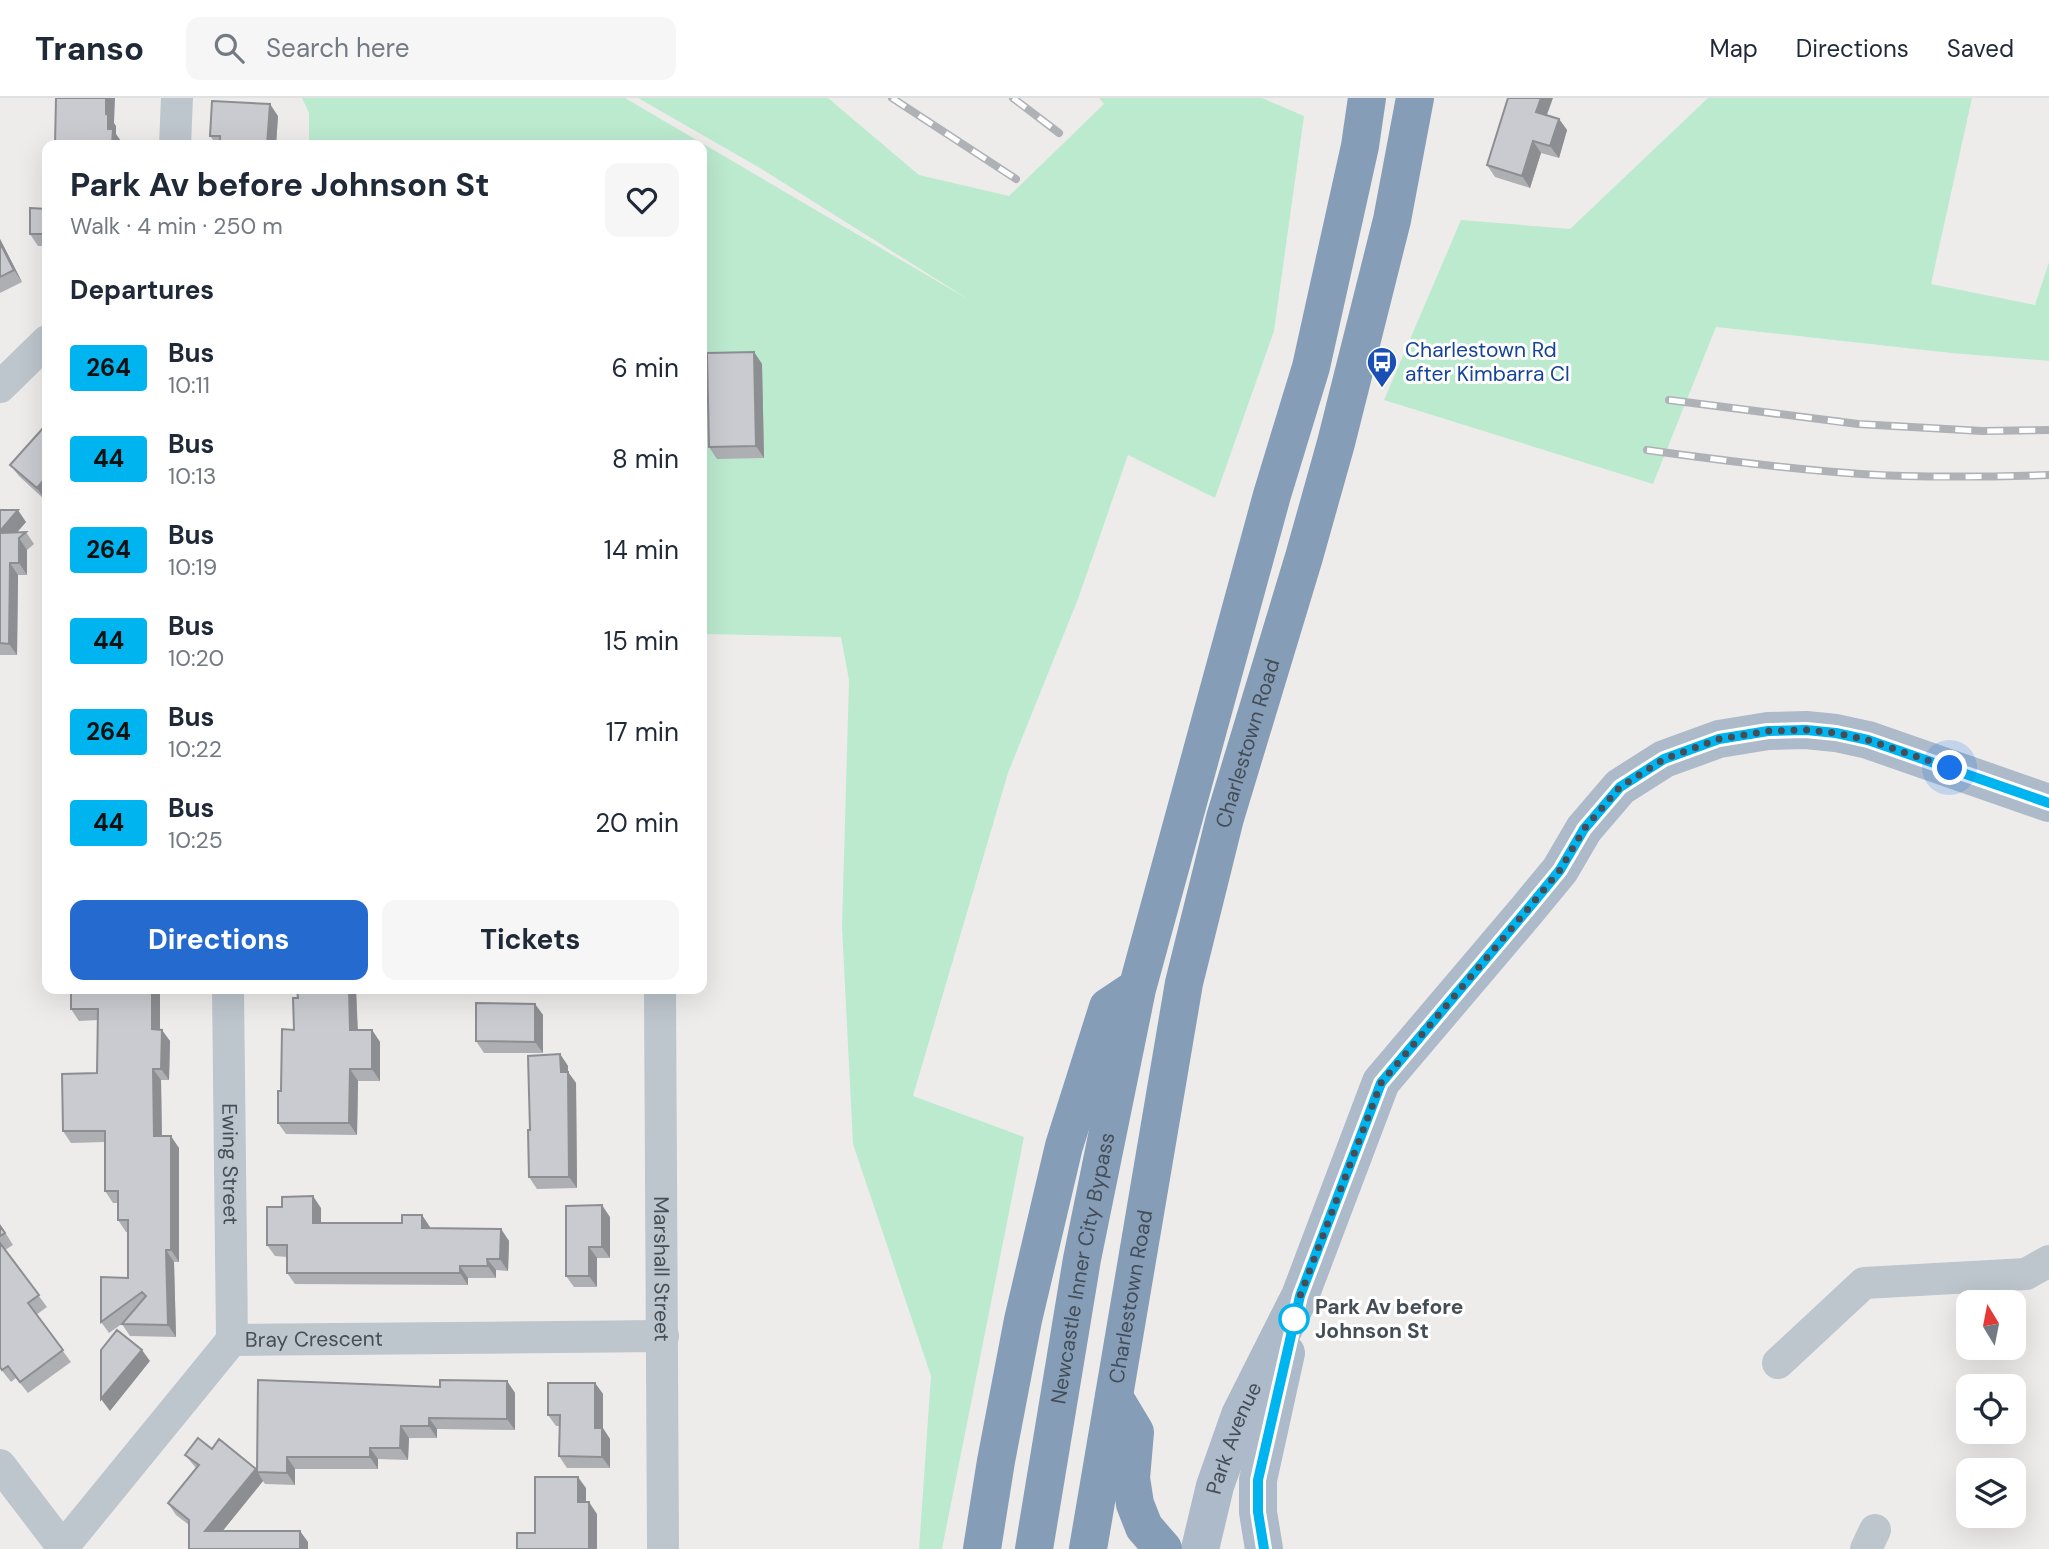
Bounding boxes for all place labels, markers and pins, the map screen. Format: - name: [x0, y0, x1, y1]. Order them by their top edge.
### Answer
- place label: Charlestown Rd after Kimbarra Cl: [1405, 336, 1570, 388]
- bus stop icon: Charlestown Rd after Kimbarra Cl: [1365, 345, 1399, 389]
- place label: Park Av before Johnson St: [1315, 1293, 1463, 1345]
- marker: Park Av before Johnson St: [1279, 1304, 1309, 1334]

